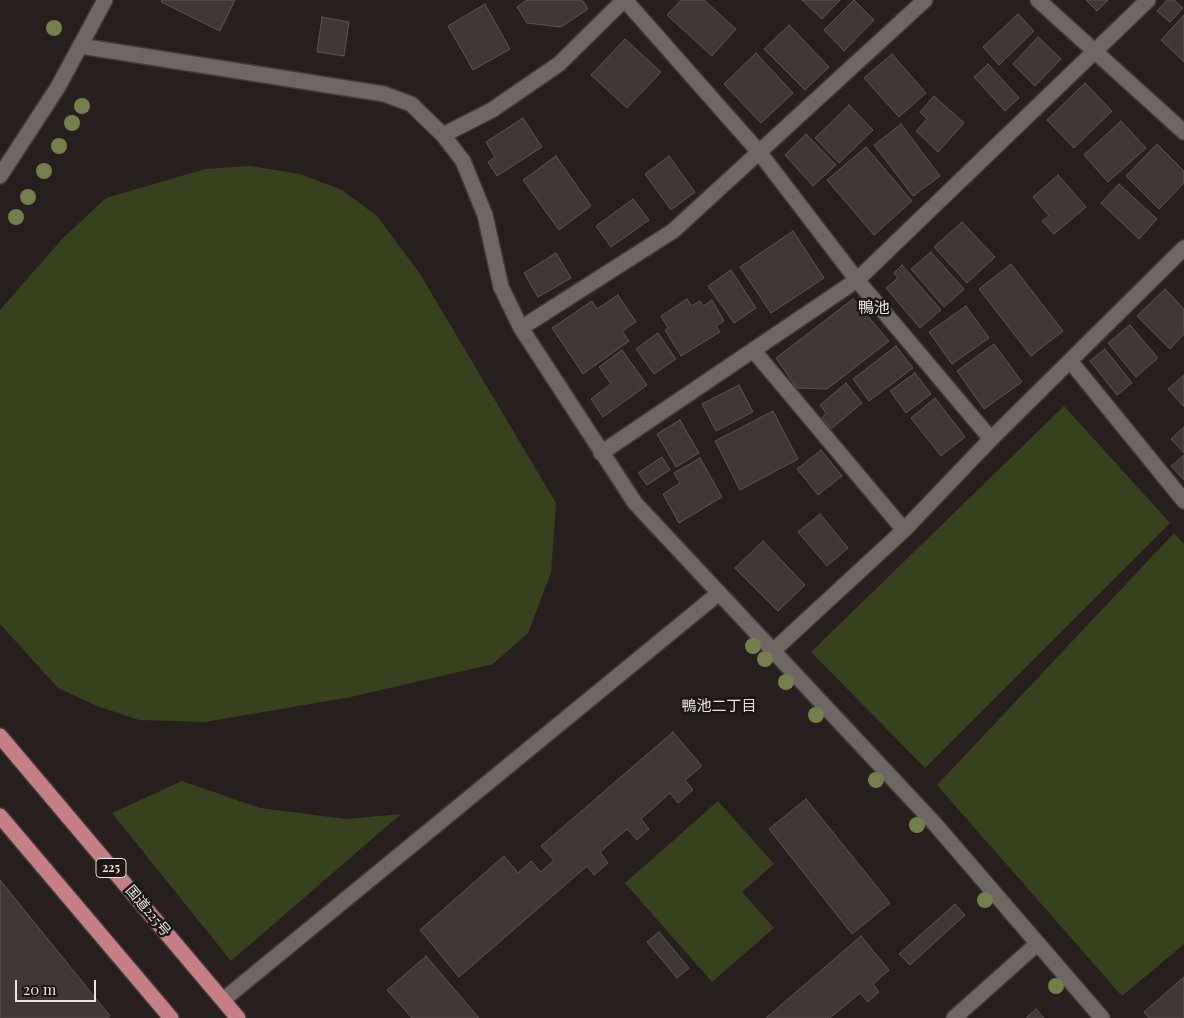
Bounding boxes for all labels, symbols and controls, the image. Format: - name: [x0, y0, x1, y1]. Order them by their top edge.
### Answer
- district label: 鴨池: [858, 298, 890, 318]
- district label: 鴨池二丁目: [682, 697, 756, 715]
- road number: 225: [96, 858, 126, 878]
- street label: 国道225号: [122, 882, 174, 940]
- scale bar: [18, 970, 99, 1002]
- text: 20 m: [23, 979, 56, 999]

